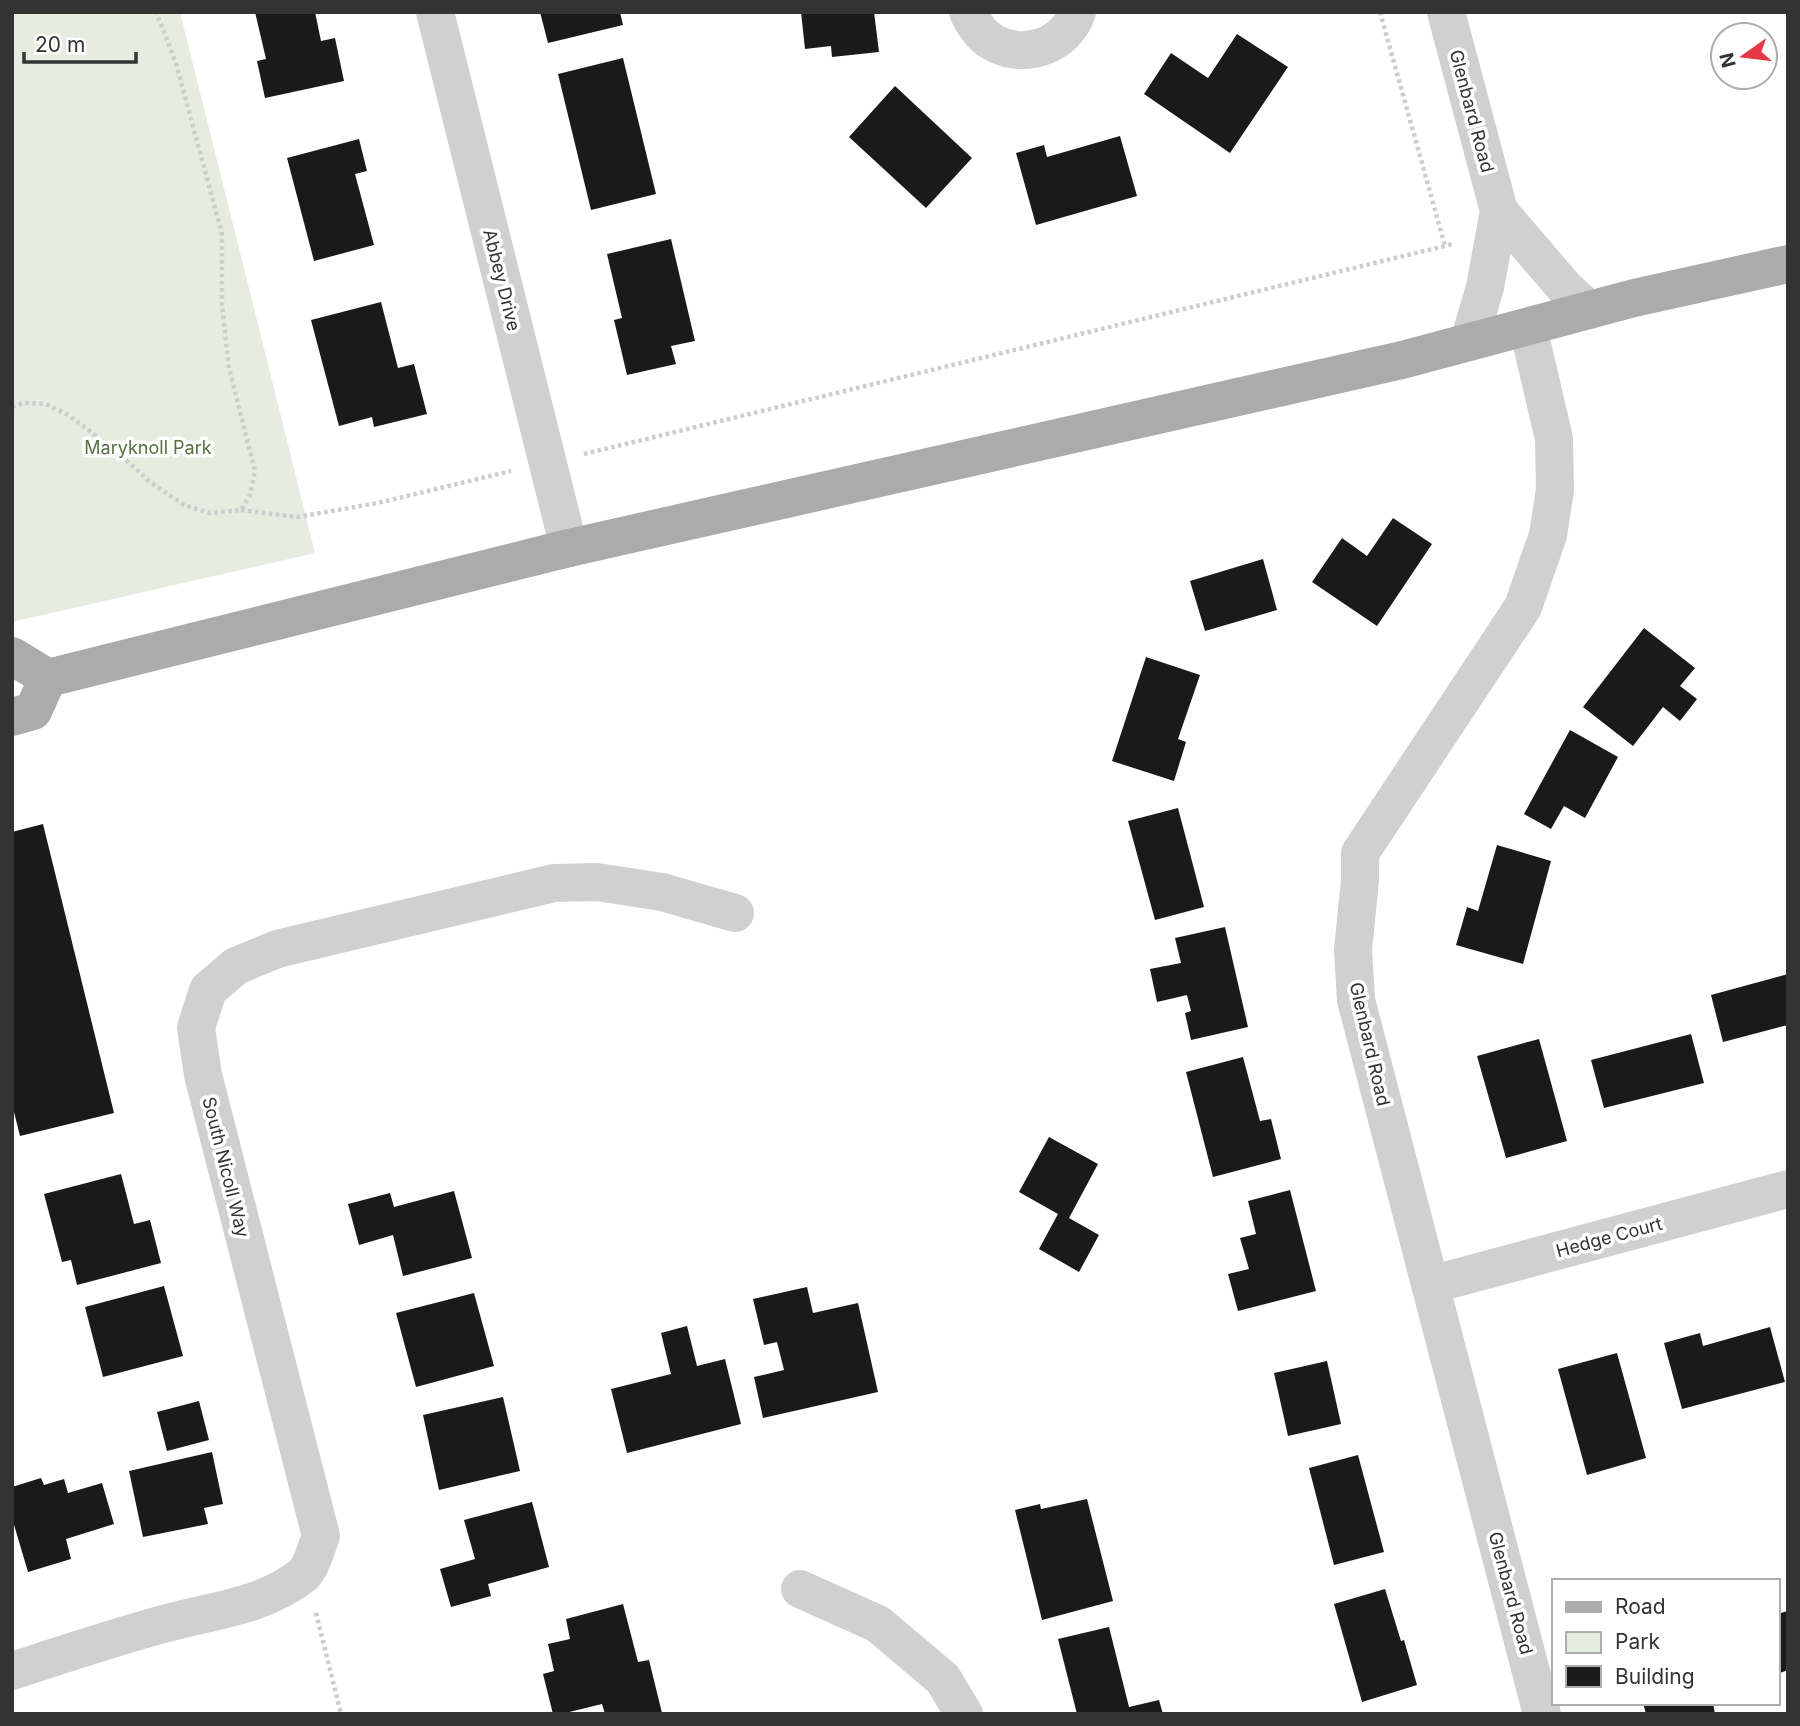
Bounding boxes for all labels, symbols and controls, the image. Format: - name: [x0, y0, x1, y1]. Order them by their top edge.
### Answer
- scale bar: [24, 21, 136, 65]
- north arrow: [1709, 21, 1779, 91]
- text: 20 m: [35, 32, 85, 57]
- street label: Glenbard Road: [1446, 47, 1498, 175]
- text: N: [1715, 50, 1741, 70]
- street label: Abbey Drive: [479, 227, 525, 333]
- park label: Maryknoll Park: [84, 437, 212, 458]
- street label: Glenbard Road: [1346, 980, 1394, 1108]
- street label: South Nicoll Way: [198, 1095, 254, 1239]
- street label: Hedge Court: [1554, 1213, 1664, 1261]
- street label: Glenbard Road: [1485, 1529, 1537, 1657]
- legend: [1552, 1579, 1779, 1705]
- text: Road: [1615, 1594, 1666, 1619]
- text: Park: [1615, 1629, 1660, 1654]
- text: Building: [1615, 1664, 1695, 1689]

